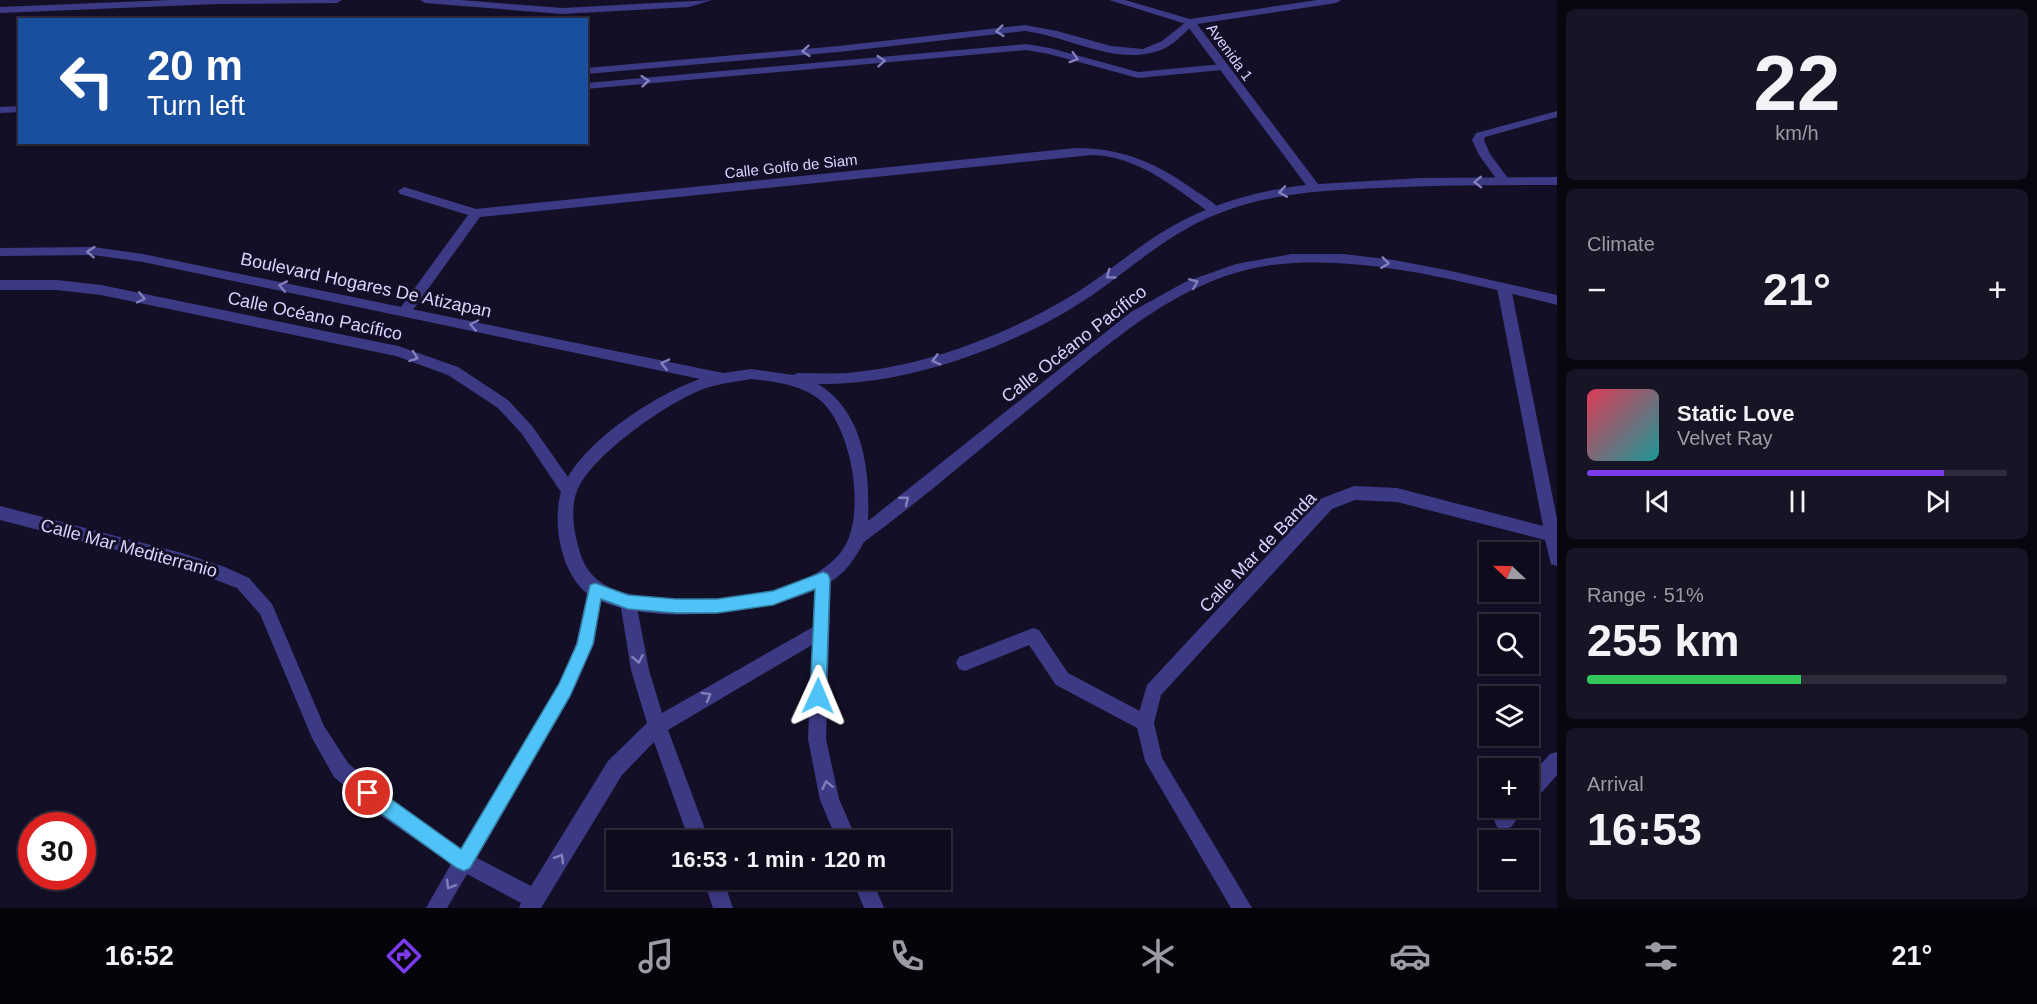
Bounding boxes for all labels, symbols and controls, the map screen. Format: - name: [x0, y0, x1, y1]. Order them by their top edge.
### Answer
- street label: Avenida 1: [1204, 20, 1256, 84]
- one-way arrow: [995, 24, 1005, 37]
- text: 22: [1754, 39, 1840, 127]
- icon: left: [48, 42, 126, 120]
- text: 20 m: [147, 42, 243, 89]
- one-way arrow: [802, 44, 811, 57]
- one-way arrow: [1068, 51, 1079, 63]
- one-way arrow: [876, 54, 885, 67]
- one-way arrow: [640, 75, 649, 88]
- text: Turn left: [147, 91, 245, 121]
- text: km/h: [1775, 122, 1819, 144]
- street label: Calle Golfo de Siam: [724, 151, 858, 181]
- one-way arrow: [1473, 176, 1482, 188]
- one-way arrow: [1278, 185, 1288, 198]
- text: Climate: [1587, 233, 1655, 255]
- one-way arrow: [87, 246, 96, 259]
- street label: Boulevard Hogares De Atizapan: [239, 249, 493, 321]
- one-way arrow: [1381, 256, 1390, 268]
- text: 21°: [1763, 264, 1831, 315]
- one-way arrow: [1105, 268, 1116, 279]
- text: −: [1587, 271, 1606, 308]
- text: +: [1988, 271, 2007, 308]
- one-way arrow: [1188, 278, 1199, 290]
- one-way arrow: [278, 280, 288, 293]
- street label: Calle Océano Pacífico: [998, 281, 1150, 407]
- street label: Calle Océano Pacífico: [226, 288, 404, 344]
- one-way arrow: [136, 291, 146, 304]
- one-way arrow: [469, 319, 479, 332]
- one-way arrow: [408, 349, 419, 362]
- one-way arrow: [931, 353, 941, 365]
- one-way arrow: [660, 359, 670, 372]
- text: Static Love: [1677, 401, 1794, 426]
- text: Velvet Ray: [1677, 427, 1773, 449]
- icon: previous: [1641, 485, 1674, 518]
- icon: pause: [1781, 485, 1814, 518]
- icon: next: [1921, 485, 1954, 518]
- street label: Calle Mar de Banda: [1196, 487, 1321, 616]
- one-way arrow: [898, 497, 909, 508]
- street label: Calle Mar Mediterranio: [38, 515, 220, 581]
- north arrow: [1479, 542, 1539, 602]
- map controls: [1479, 542, 1539, 890]
- text: Range · 51%: [1587, 584, 1704, 606]
- button: search: [1479, 614, 1539, 674]
- text: 255 km: [1587, 615, 1740, 666]
- one-way arrow: [631, 654, 644, 664]
- position arrow: [786, 664, 850, 728]
- button: layers: [1479, 686, 1539, 746]
- one-way arrow: [701, 692, 712, 704]
- button: +: [1479, 758, 1539, 818]
- pin: [342, 767, 393, 818]
- text: Arrival: [1587, 773, 1644, 795]
- icon: arrive: [351, 776, 384, 809]
- one-way arrow: [821, 780, 834, 790]
- text: 16:53: [1587, 804, 1702, 855]
- speed limit sign: 30: [18, 812, 96, 890]
- button: −: [1479, 830, 1539, 890]
- text: 16:53 · 1 min · 120 m: [671, 847, 886, 872]
- one-way arrow: [552, 854, 564, 864]
- one-way arrow: [446, 879, 457, 889]
- icon: directions: [383, 935, 425, 977]
- icon: music: [635, 935, 677, 977]
- icon: phone: [886, 935, 928, 977]
- icon: climate: [1137, 935, 1179, 977]
- icon: car: [1389, 935, 1431, 977]
- icon: filters: [1640, 935, 1682, 977]
- text: 16:52: [105, 941, 174, 971]
- text: 21°: [1891, 941, 1932, 971]

